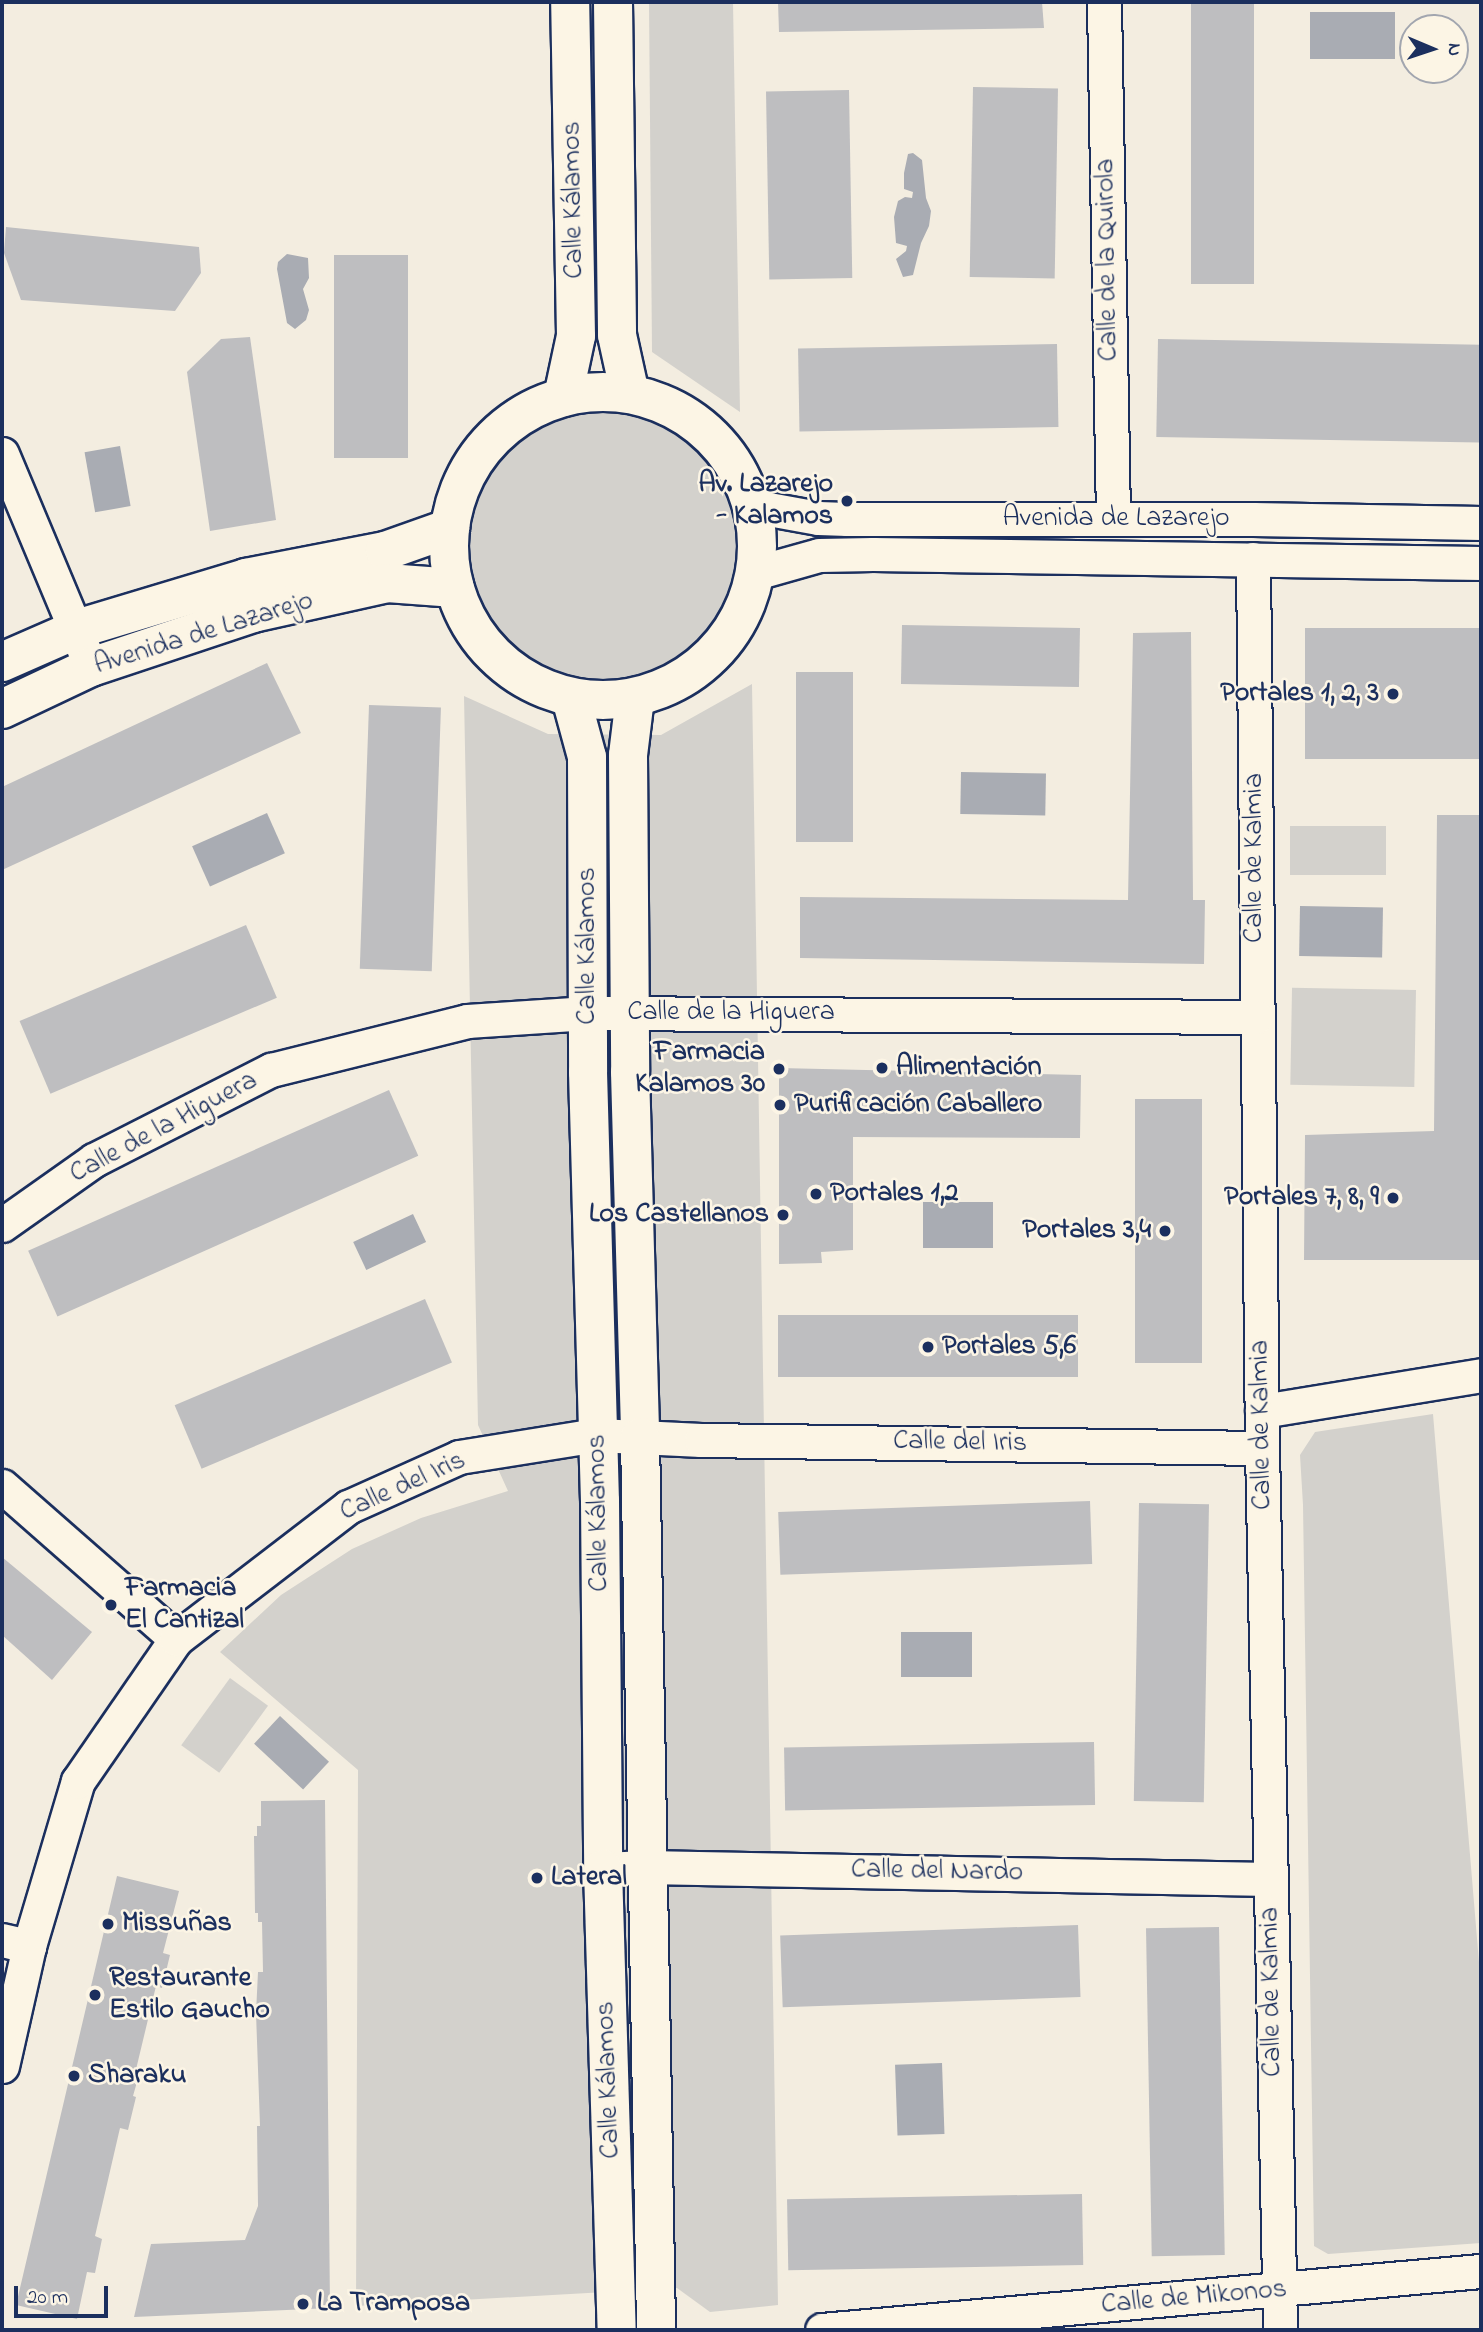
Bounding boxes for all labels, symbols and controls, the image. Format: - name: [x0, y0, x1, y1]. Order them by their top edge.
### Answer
- north arrow: [1399, 14, 1469, 84]
- text: N: [1440, 43, 1467, 57]
- street label: Calle Kálamos: [556, 121, 592, 279]
- street label: Calle de la Quirola: [1089, 158, 1127, 362]
- place label: Av. Lazarejo - Kalamos: [699, 468, 833, 534]
- marker: Av. Lazarejo - Kalamos: [839, 493, 855, 509]
- street label: Avenida de Lazarejo: [1002, 502, 1230, 536]
- street label: Avenida de Lazarejo: [90, 585, 318, 683]
- place label: Portales 1, 2, 3: [1220, 677, 1379, 711]
- marker: Portales 1, 2, 3: [1385, 686, 1401, 702]
- street label: Calle de Kalmia: [1238, 773, 1272, 943]
- street label: Calle Kálamos: [571, 867, 605, 1025]
- street label: Calle de la Higuera: [627, 996, 835, 1030]
- place label: Farmacia Kalamos 30: [635, 1036, 765, 1102]
- place label: Alimentación: [896, 1051, 1041, 1085]
- marker: Alimentación: [874, 1060, 890, 1076]
- marker: Farmacia Kalamos 30: [771, 1061, 787, 1077]
- street label: Calle de la Higuera: [64, 1064, 264, 1192]
- place label: Purificación Caballero: [794, 1088, 1042, 1122]
- marker: Purificación Caballero: [772, 1097, 788, 1113]
- place label: Portales 1,2: [830, 1177, 958, 1211]
- place label: Portales 7, 8, 9: [1224, 1181, 1379, 1215]
- marker: Portales 1,2: [808, 1186, 824, 1202]
- marker: Portales 7, 8, 9: [1385, 1190, 1401, 1206]
- place label: Los Castellanos: [589, 1198, 769, 1232]
- marker: Los Castellanos: [775, 1207, 791, 1223]
- place label: Portales 3,4: [1022, 1214, 1151, 1248]
- marker: Portales 3,4: [1157, 1223, 1173, 1239]
- place label: Portales 5,6: [942, 1330, 1076, 1364]
- marker: Portales 5,6: [920, 1339, 936, 1355]
- street label: Calle de Kalmia: [1244, 1340, 1280, 1510]
- street label: Calle del Iris: [893, 1425, 1027, 1461]
- street label: Calle Kálamos: [581, 1434, 617, 1592]
- street label: Calle del Iris: [335, 1444, 471, 1530]
- place label: Farmacia El Cantizal: [125, 1572, 244, 1638]
- marker: Farmacia El Cantizal: [103, 1597, 119, 1613]
- street label: Calle del Nardo: [851, 1854, 1023, 1890]
- place label: Lateral: [551, 1861, 627, 1895]
- marker: Lateral: [529, 1870, 545, 1886]
- place label: Missuñas: [122, 1907, 232, 1941]
- street label: Calle de Kalmia: [1254, 1907, 1290, 2077]
- marker: Missuñas: [100, 1916, 116, 1932]
- place label: Restaurante Estilo Gaucho: [109, 1962, 270, 2028]
- marker: Restaurante Estilo Gaucho: [87, 1987, 103, 2003]
- street label: Calle Kálamos: [589, 2001, 629, 2159]
- place label: Sharaku: [88, 2059, 186, 2093]
- marker: Sharaku: [66, 2068, 82, 2084]
- scale bar: [18, 2272, 112, 2316]
- street label: Calle de Mikonos: [1100, 2273, 1288, 2323]
- text: 20 m: [27, 2283, 68, 2313]
- place label: La Tramposa: [317, 2287, 470, 2321]
- marker: La Tramposa: [295, 2296, 311, 2312]

